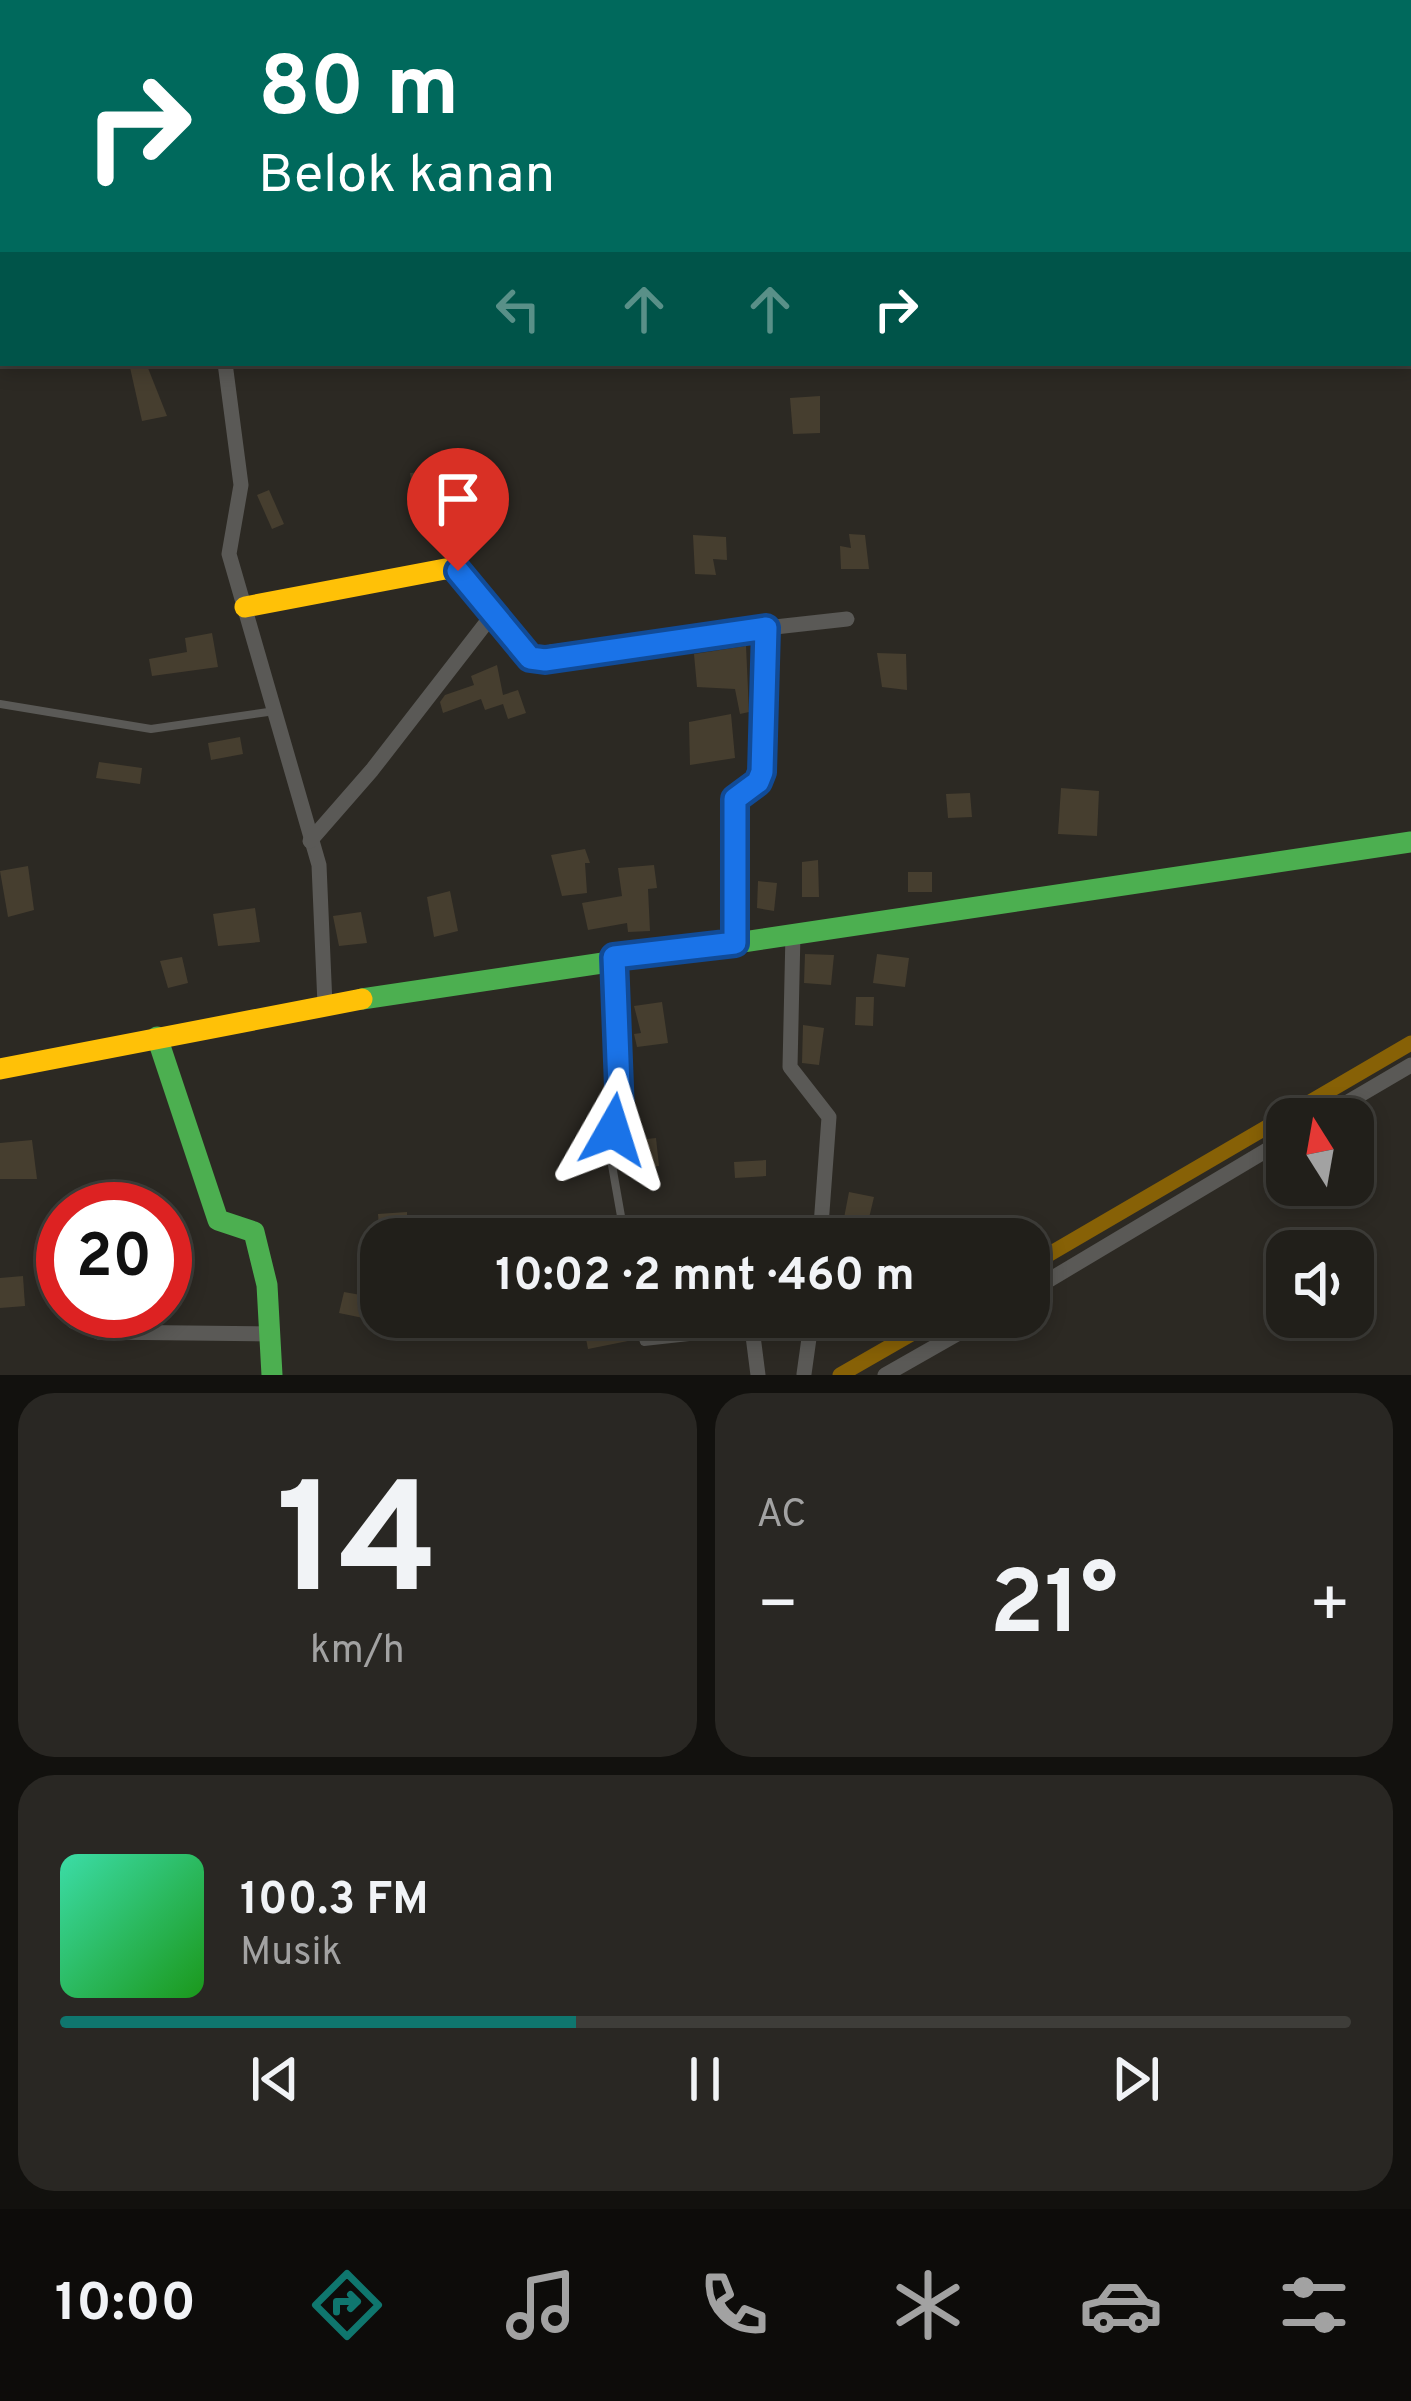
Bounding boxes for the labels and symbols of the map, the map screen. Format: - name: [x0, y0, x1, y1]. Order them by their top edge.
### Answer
- pin: [407, 448, 509, 571]
- position arrow: [550, 1067, 676, 1193]
- north arrow: [1266, 1098, 1374, 1206]
- speed limit sign: 20: [36, 1182, 192, 1338]

